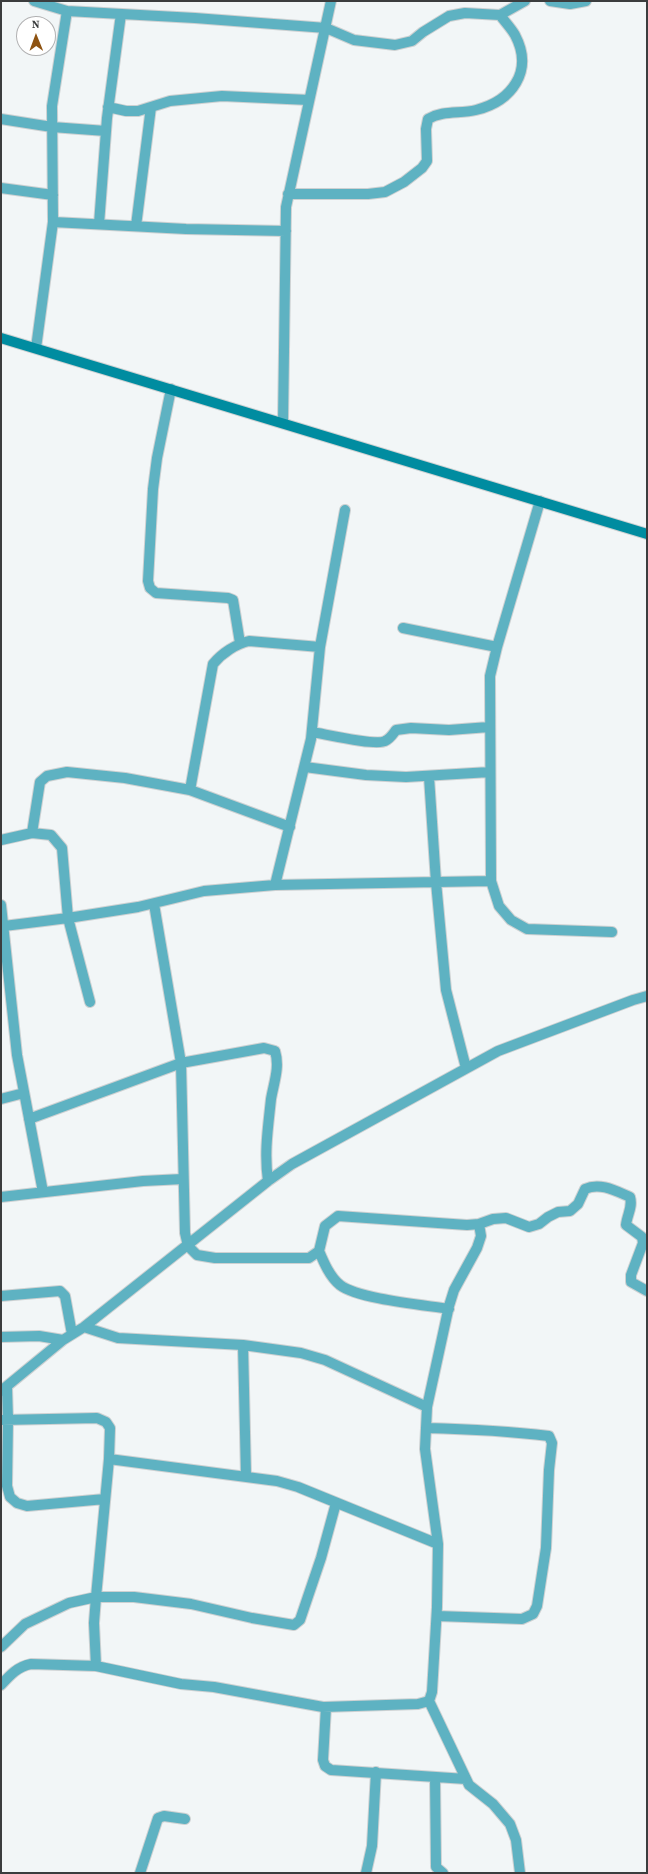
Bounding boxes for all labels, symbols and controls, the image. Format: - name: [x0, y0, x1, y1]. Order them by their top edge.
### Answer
- north arrow: [16, 16, 56, 56]
- text: N: [32, 17, 40, 32]

